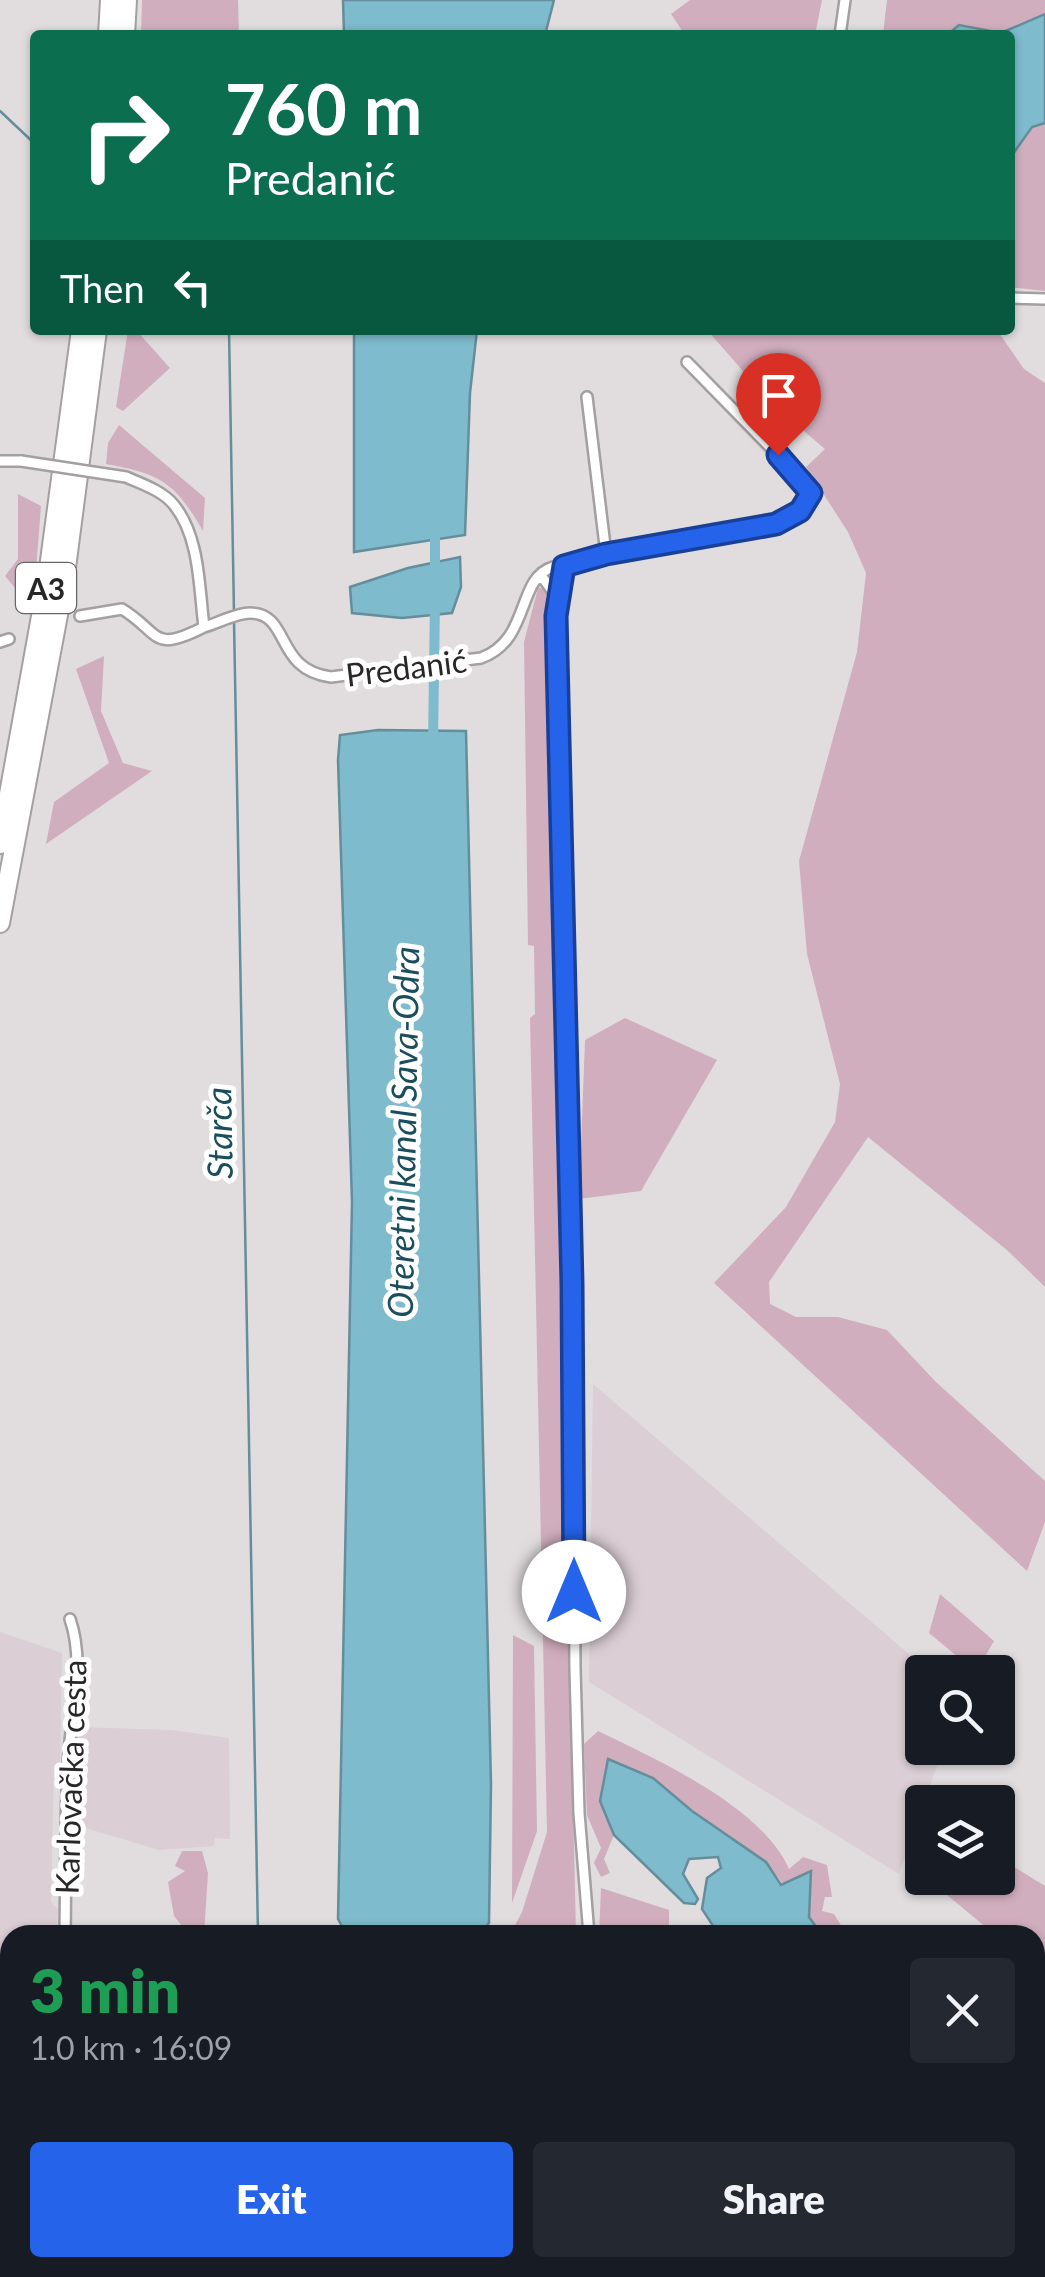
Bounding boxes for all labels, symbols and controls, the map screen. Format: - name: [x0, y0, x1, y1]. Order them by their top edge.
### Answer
- text: 760 m: [225, 66, 422, 150]
- icon: right: [60, 70, 190, 200]
- text: Predanić: [225, 151, 396, 205]
- icon: left: [165, 260, 220, 315]
- text: Then: [60, 265, 145, 311]
- pin: [736, 353, 821, 456]
- icon: arrive: [751, 368, 806, 423]
- road number: A3: [16, 563, 76, 613]
- street label: Predanić: [343, 640, 469, 694]
- water label: Oteretni kanal Sava-Odra: [378, 946, 426, 1318]
- water label: Starča: [196, 1087, 240, 1179]
- position arrow: [522, 1540, 626, 1644]
- map controls: [905, 1655, 1015, 1895]
- button: search: [905, 1655, 1015, 1765]
- street label: Karlovačka cesta: [46, 1659, 94, 1895]
- button: layers: [905, 1785, 1015, 1895]
- text: 3 min: [30, 1954, 180, 2026]
- button: close: [910, 1958, 1015, 2063]
- text: 1.0 km · 16:09: [30, 2028, 232, 2067]
- button: Exit: [30, 2142, 513, 2257]
- button: Share: [533, 2142, 1015, 2257]

